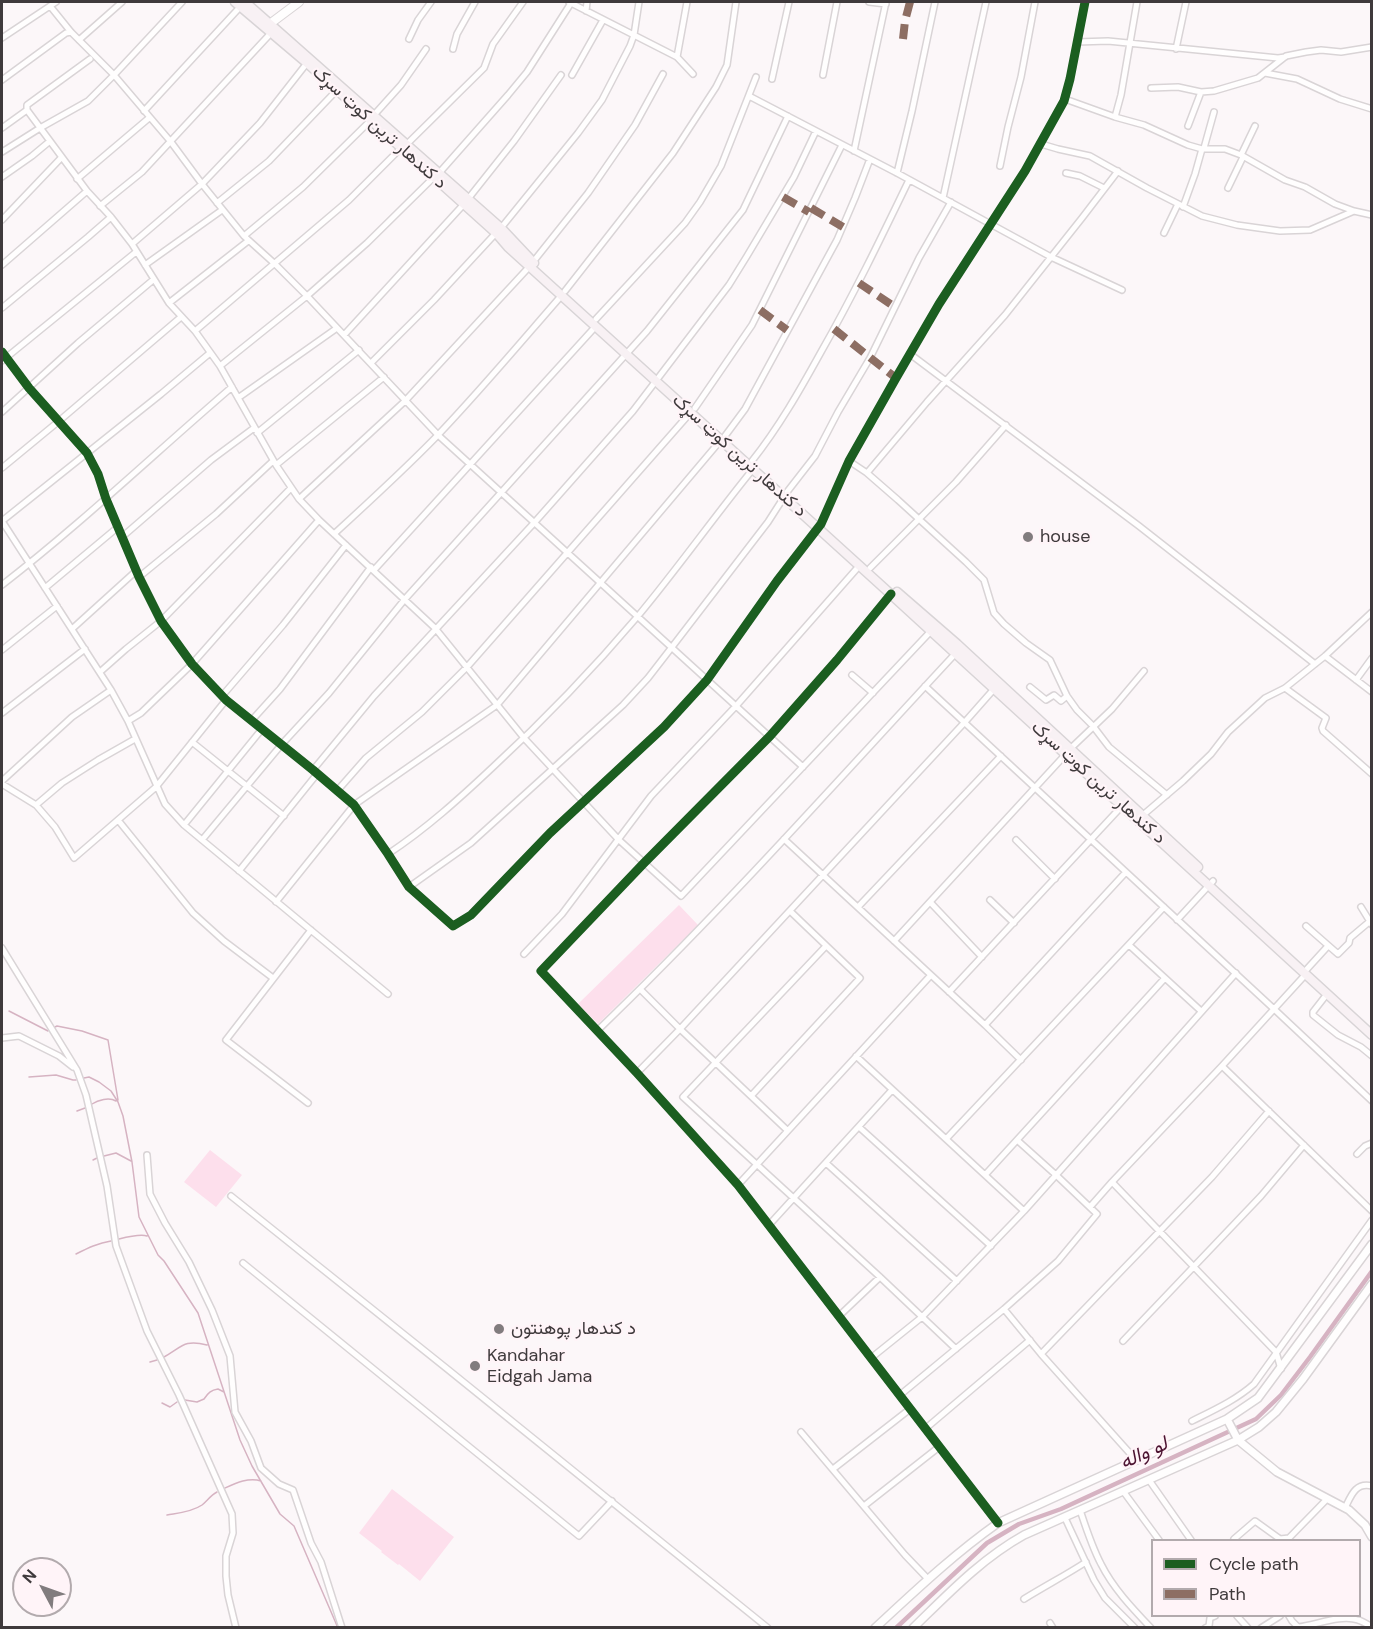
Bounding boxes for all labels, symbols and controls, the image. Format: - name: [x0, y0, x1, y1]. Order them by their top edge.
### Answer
- street label: د کندهار ترين کوټ سړک: [307, 62, 451, 194]
- street label: د کندهار ترين کوټ سړک: [667, 390, 811, 522]
- place label: house: [1040, 526, 1091, 548]
- marker: house: [1021, 530, 1035, 544]
- street label: د کندهار ترين کوټ سړک: [1026, 717, 1170, 849]
- place label: د کندهار پوهنتون: [511, 1318, 636, 1340]
- marker: د کندهار پوهنتون: [492, 1322, 506, 1336]
- place label: Kandahar Eidgah Jama: [487, 1345, 592, 1388]
- marker: Kandahar Eidgah Jama: [468, 1359, 482, 1373]
- water label: لو واله: [1116, 1433, 1172, 1475]
- legend: [1151, 1539, 1361, 1617]
- text: Cycle path: [1209, 1552, 1299, 1576]
- north arrow: [12, 1557, 72, 1617]
- text: N: [18, 1565, 41, 1587]
- text: Path: [1209, 1582, 1246, 1606]

